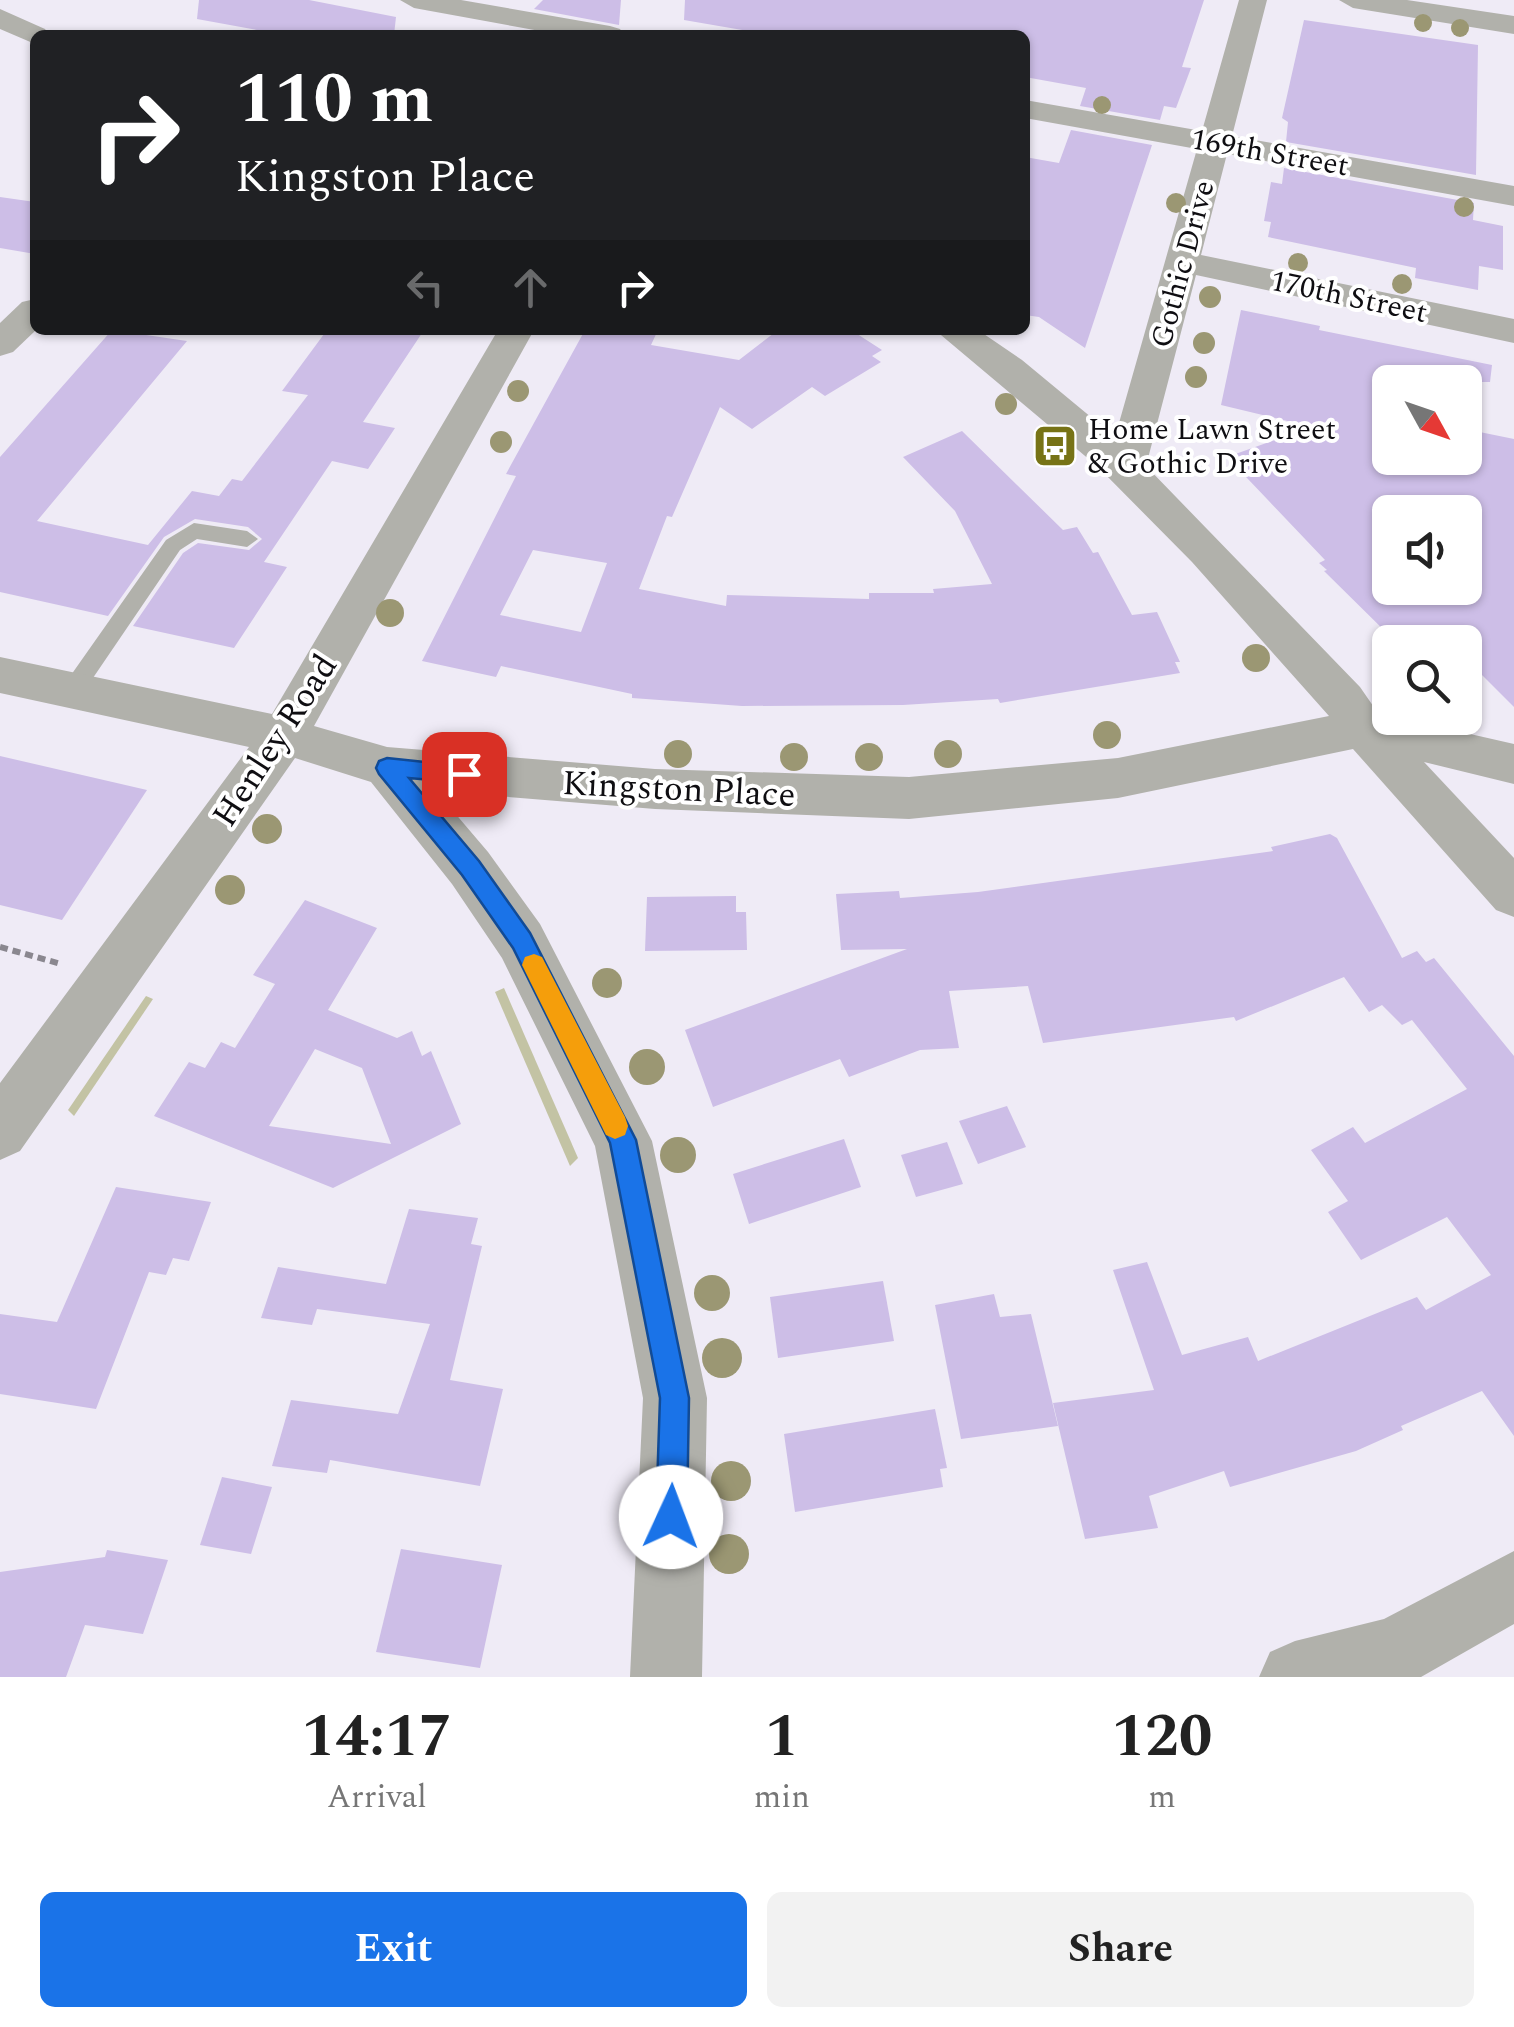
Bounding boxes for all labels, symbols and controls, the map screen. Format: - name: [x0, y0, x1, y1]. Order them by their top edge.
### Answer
- text: 110 m: [235, 47, 433, 153]
- icon: right: [70, 70, 200, 200]
- street label: 169th Street: [1187, 117, 1352, 189]
- text: Kingston Place: [235, 143, 535, 212]
- street label: Gothic Drive: [1139, 175, 1227, 353]
- street label: 170th Street: [1266, 258, 1431, 336]
- icon: left: [398, 260, 453, 315]
- icon: ahead: [503, 260, 558, 315]
- icon: right: [608, 260, 663, 315]
- north arrow: [1372, 365, 1482, 475]
- map controls: [1372, 365, 1482, 735]
- place label: Home Lawn Street & Gothic Drive: [1088, 407, 1336, 487]
- bus stop icon: Home Lawn Street & Gothic Drive: [1032, 423, 1078, 469]
- button: sound: [1372, 495, 1482, 605]
- button: search: [1372, 625, 1482, 735]
- street label: Henley Road: [199, 644, 351, 838]
- pin: [422, 732, 507, 817]
- icon: arrive: [437, 747, 492, 802]
- street label: Kingston Place: [561, 757, 797, 822]
- position arrow: [619, 1465, 723, 1569]
- text: 14:17: [302, 1691, 452, 1783]
- text: 1: [765, 1691, 799, 1783]
- text: 120: [1111, 1691, 1212, 1783]
- text: Arrival: [327, 1773, 427, 1822]
- text: min: [754, 1773, 810, 1822]
- text: m: [1148, 1773, 1176, 1822]
- button: Exit: [40, 1892, 747, 2007]
- button: Share: [767, 1892, 1474, 2007]

